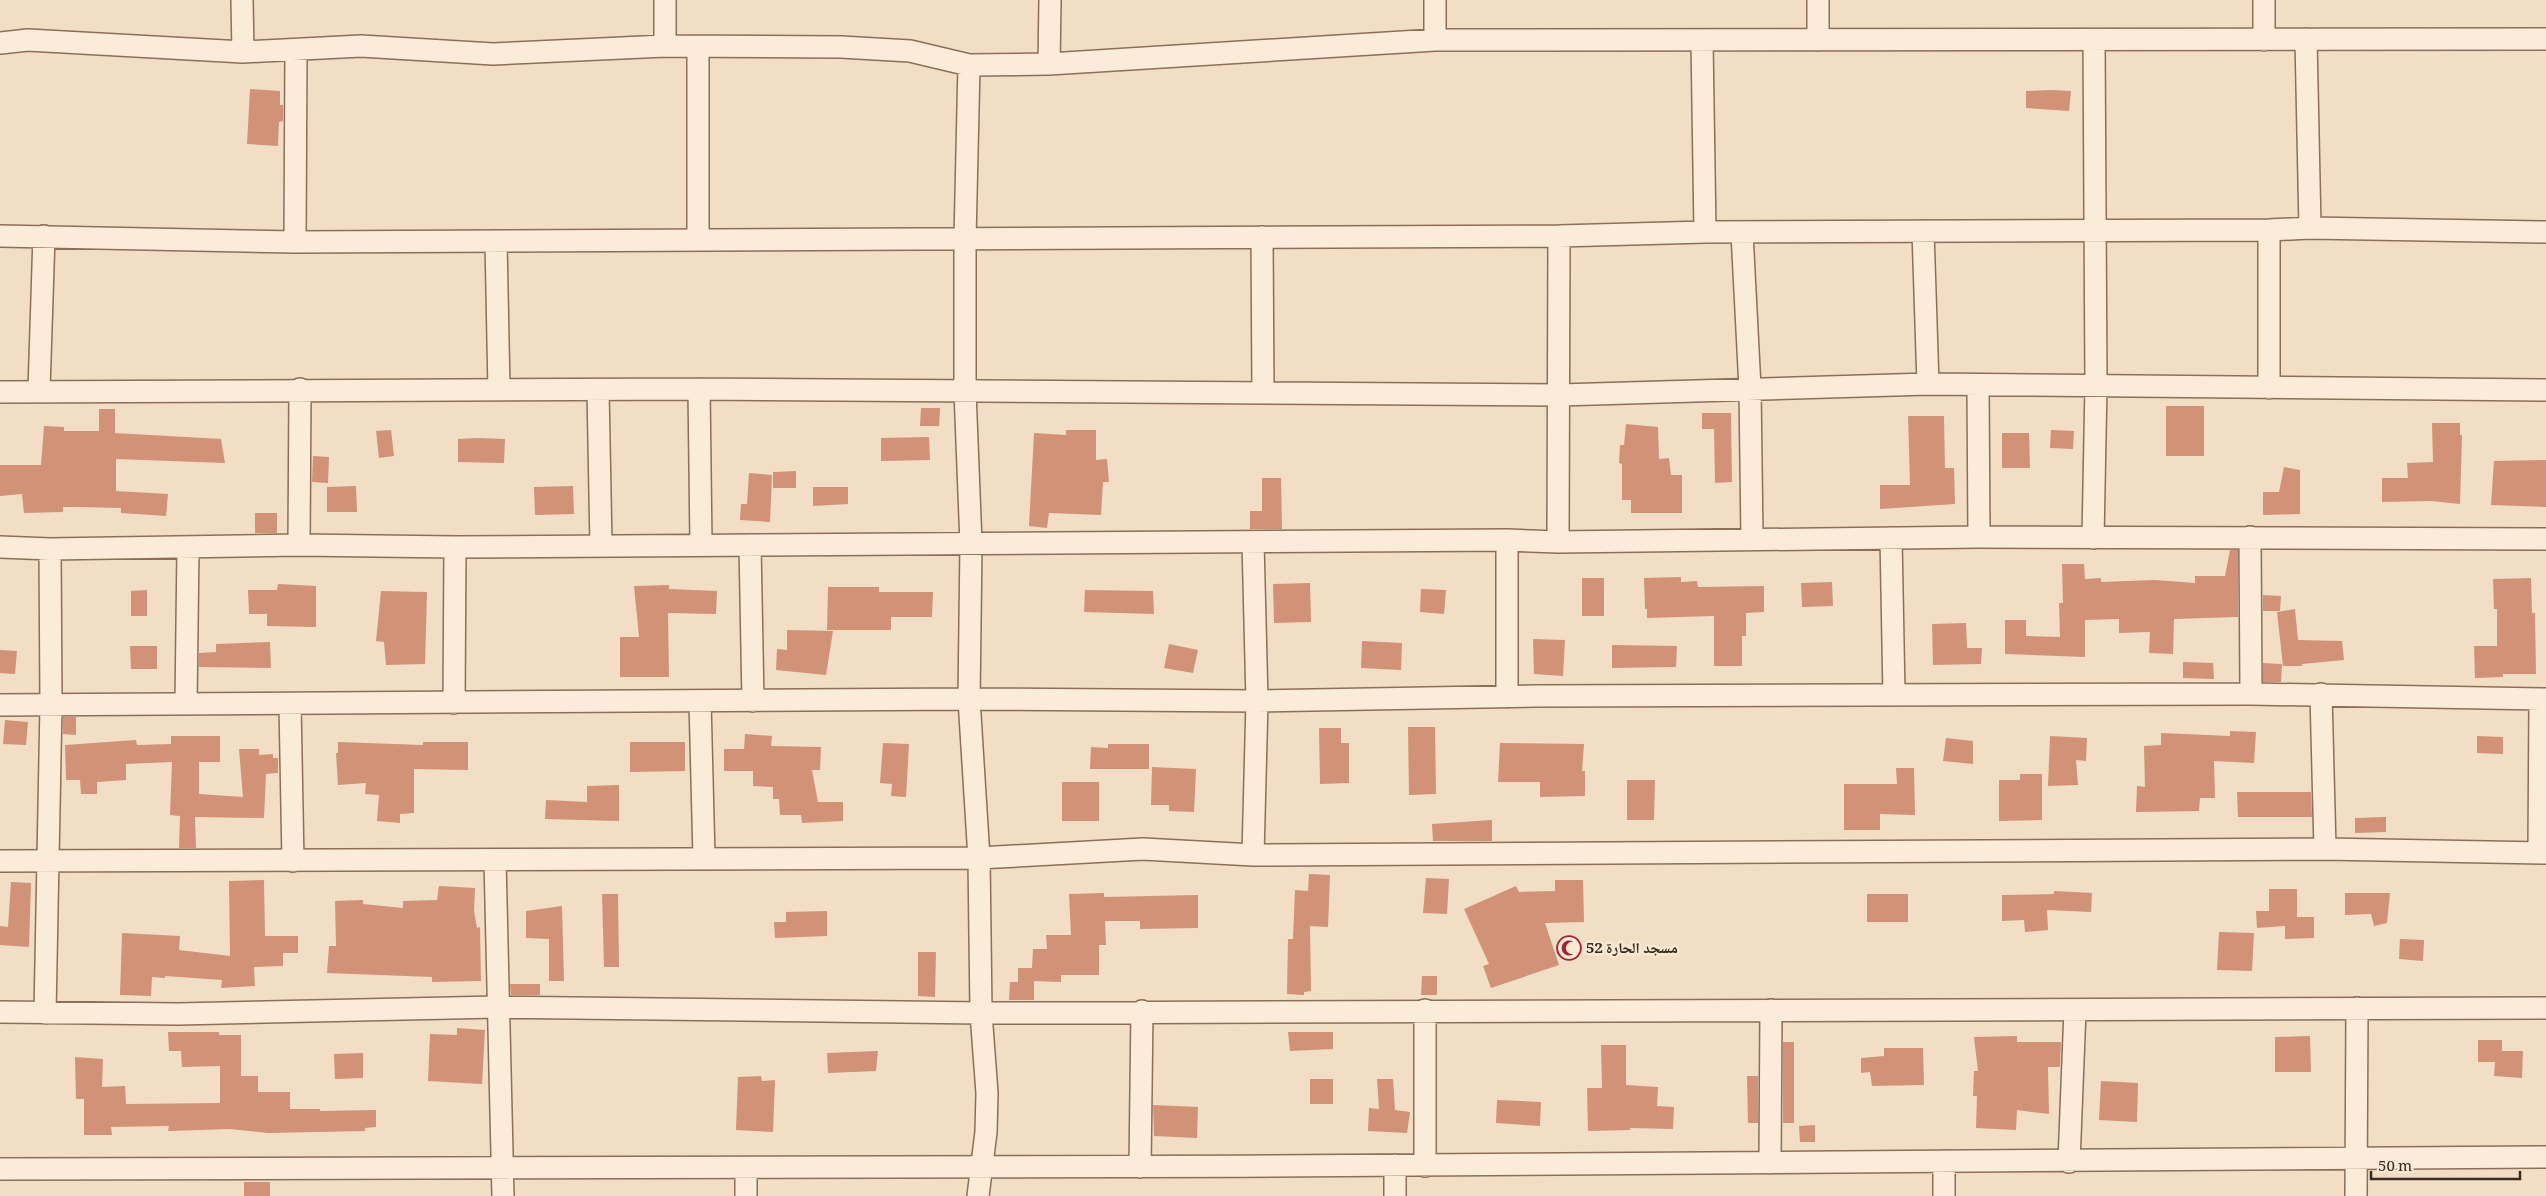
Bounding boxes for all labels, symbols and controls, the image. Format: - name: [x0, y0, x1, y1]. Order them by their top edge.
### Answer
- mosque icon: مسجد الحارة 52: [1556, 935, 1582, 961]
- place label: مسجد الحارة 52: [1586, 937, 1678, 963]
- scale bar: [2371, 1148, 2520, 1180]
- text: 50 m: [2378, 1155, 2412, 1181]

